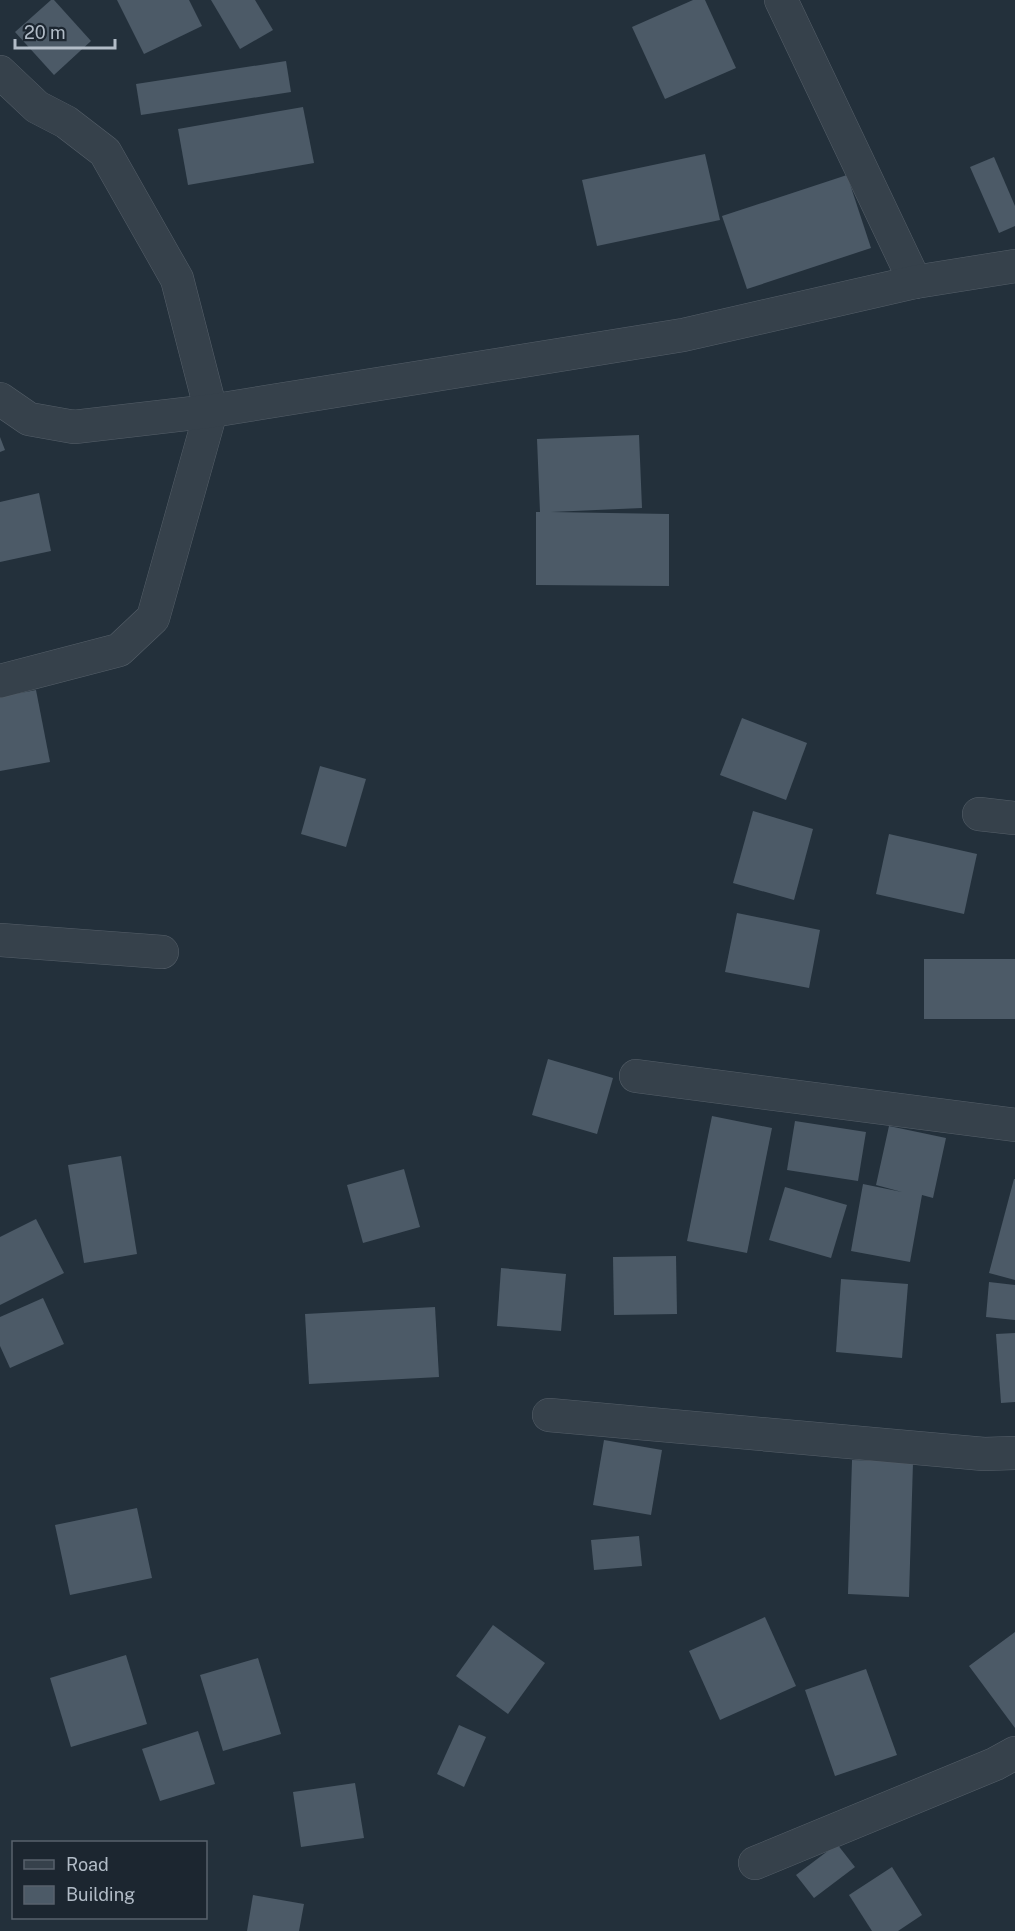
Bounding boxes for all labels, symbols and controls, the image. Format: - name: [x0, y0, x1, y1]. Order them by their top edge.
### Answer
- scale bar: [15, 12, 116, 50]
- text: 20 m: [24, 22, 66, 43]
- legend: [12, 1841, 207, 1919]
- text: Road: [66, 1854, 109, 1875]
- text: Building: [66, 1884, 135, 1905]

